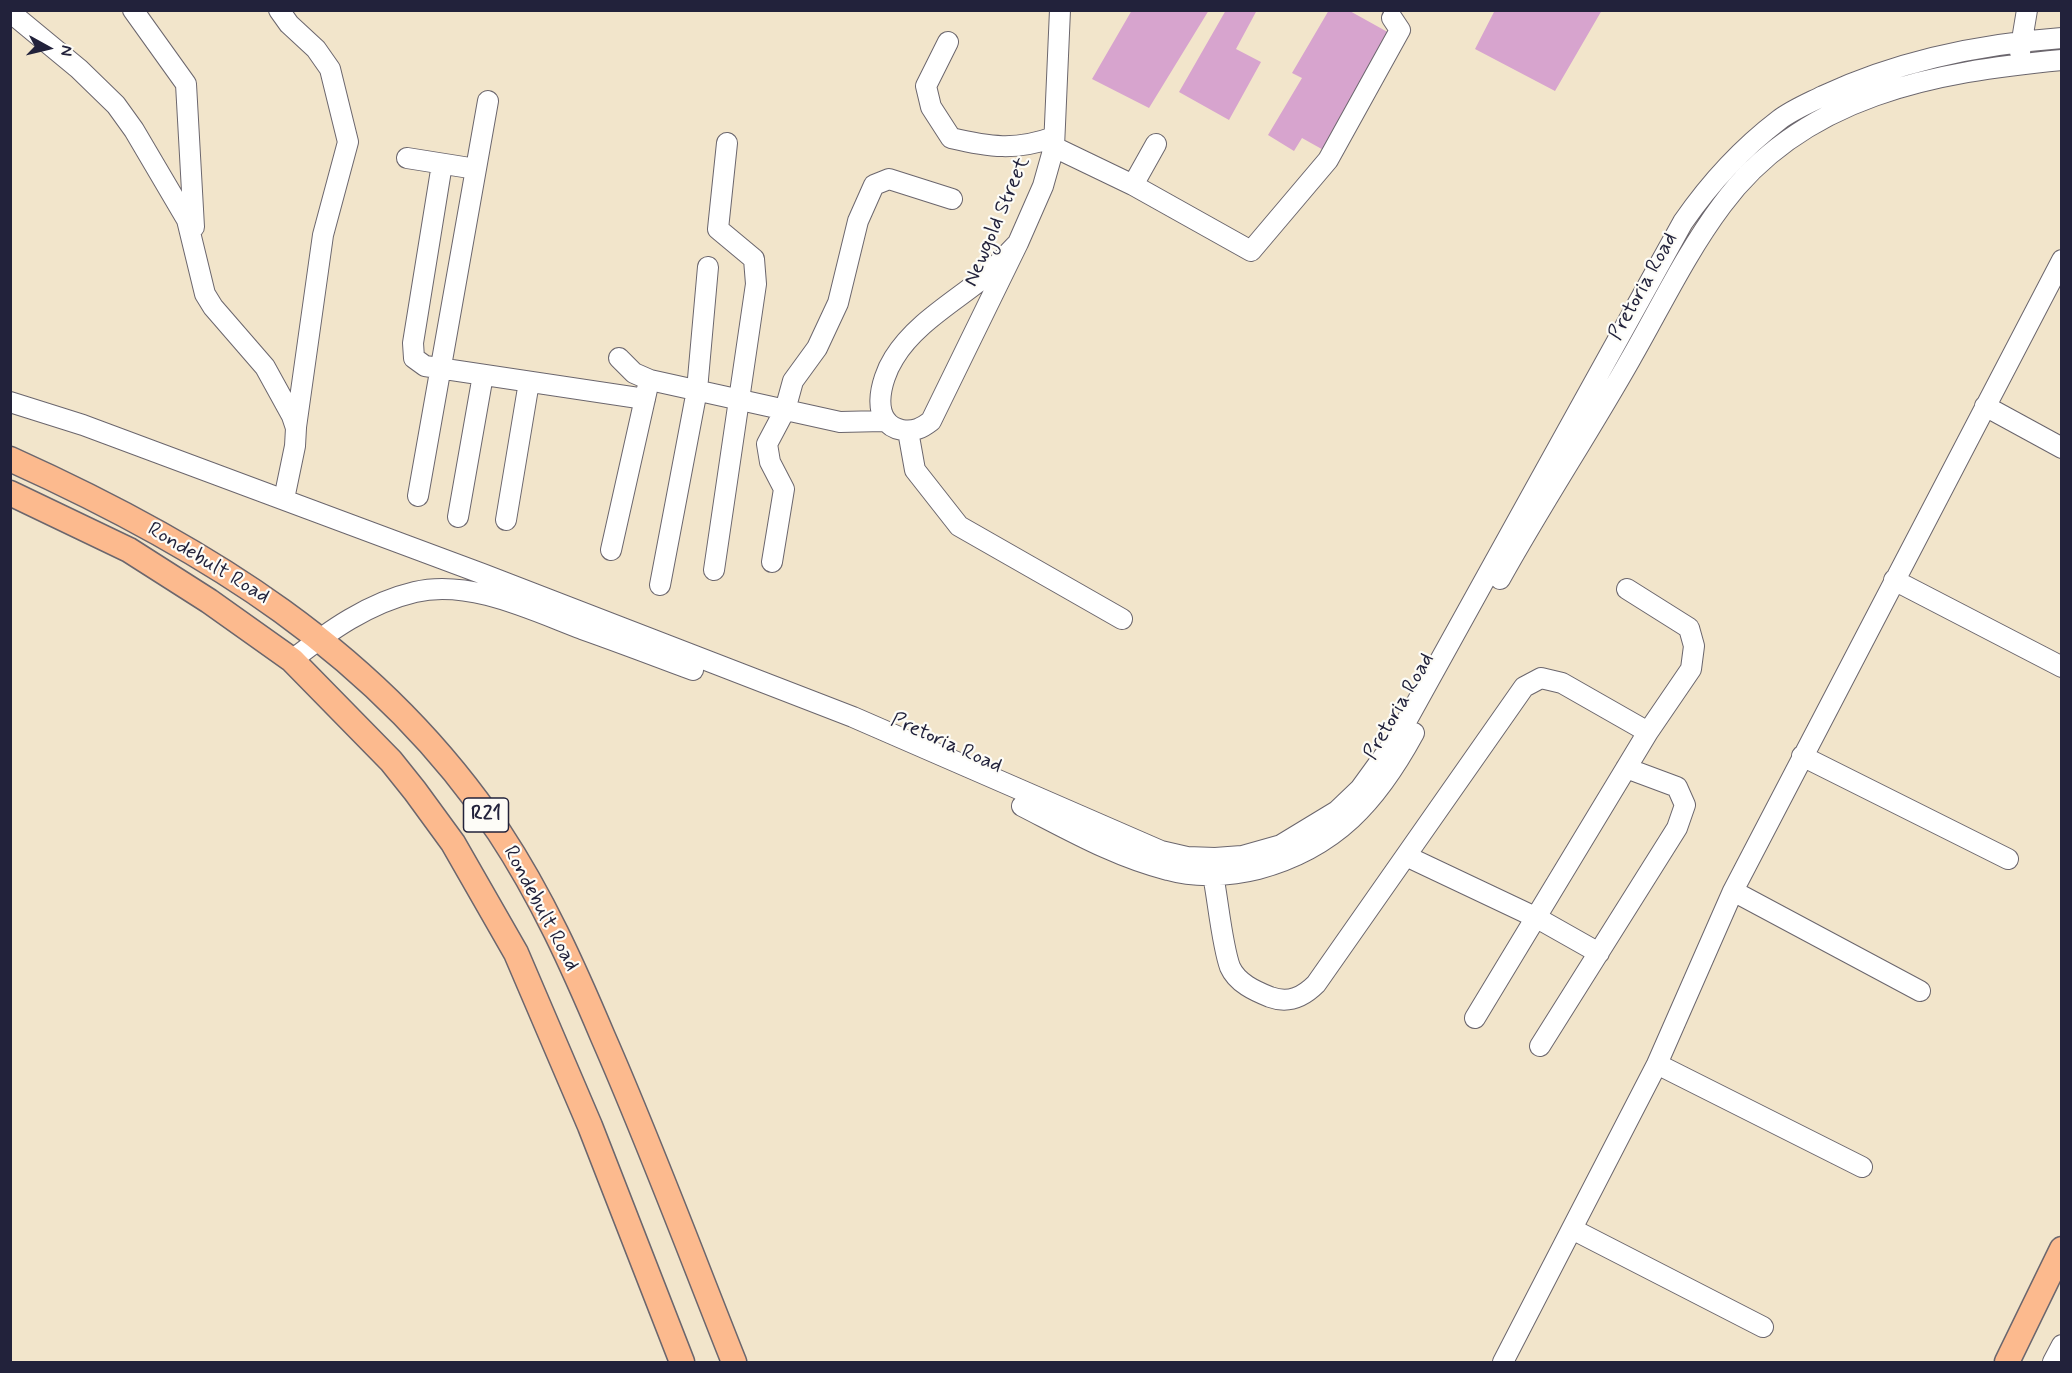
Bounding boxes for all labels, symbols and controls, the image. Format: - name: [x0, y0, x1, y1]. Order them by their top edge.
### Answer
- north arrow: [18, 18, 78, 78]
- text: N: [55, 44, 77, 57]
- street label: Newgold Street: [959, 153, 1037, 291]
- street label: Pretoria Road: [1604, 229, 1684, 345]
- street label: Rondebult Road: [142, 518, 274, 610]
- street label: Pretoria Road: [1359, 649, 1441, 765]
- street label: Pretoria Road: [886, 708, 1006, 780]
- road number: R21: [464, 798, 508, 832]
- street label: Rondebult Road: [496, 842, 584, 976]

